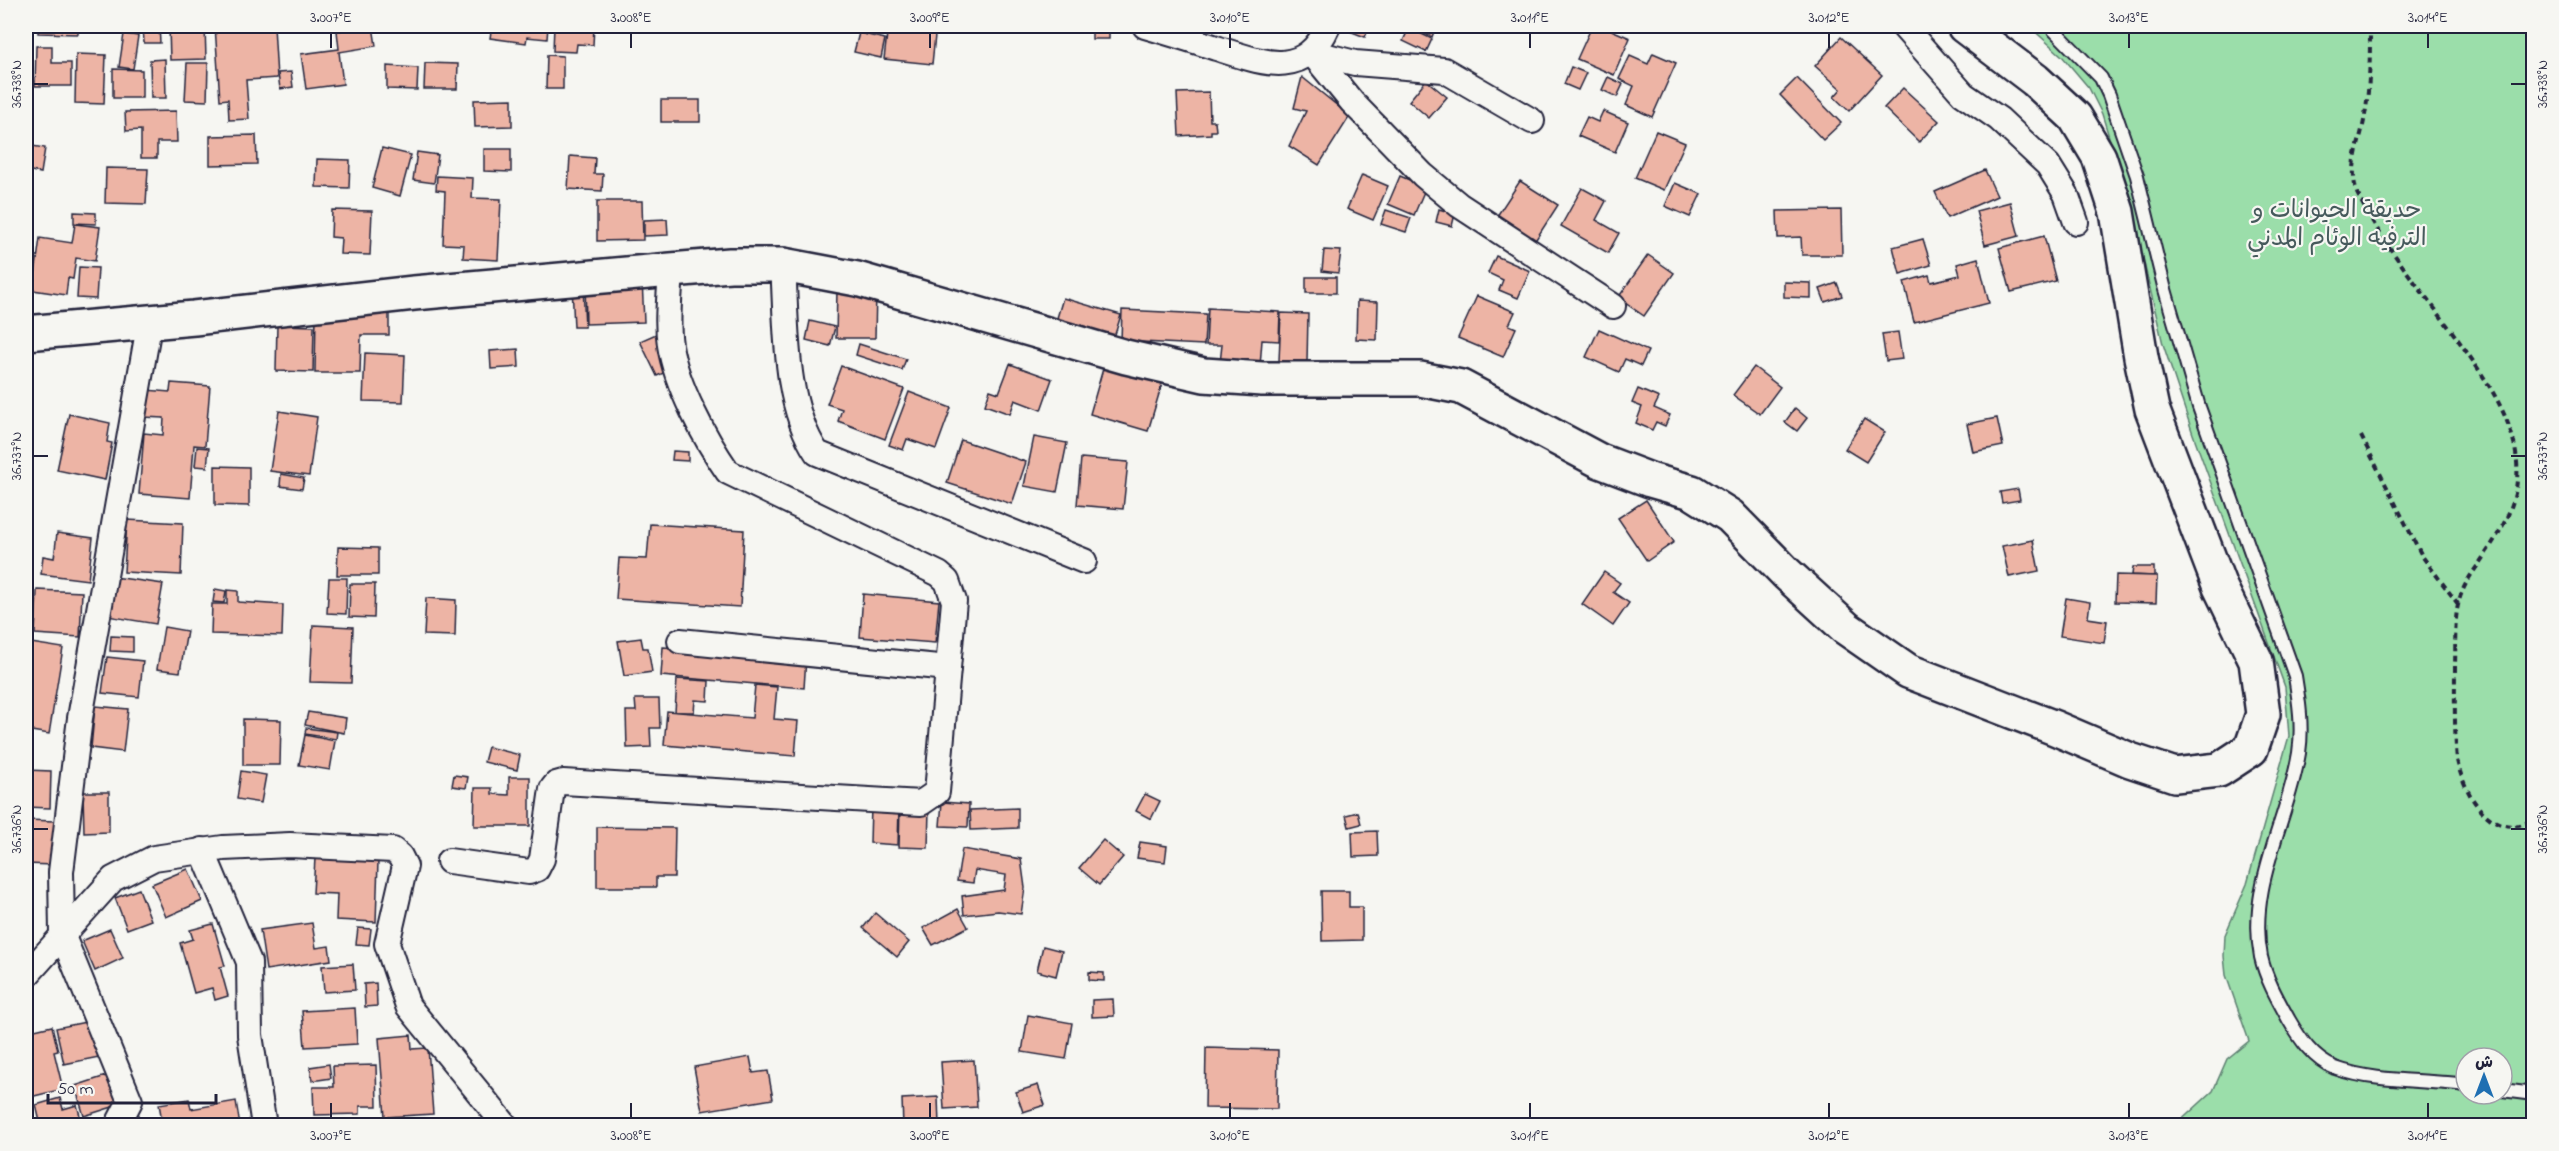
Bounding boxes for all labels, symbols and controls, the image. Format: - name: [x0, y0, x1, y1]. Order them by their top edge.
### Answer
- text: 3.007°E: [310, 7, 352, 29]
- text: 3.008°E: [611, 7, 651, 29]
- text: 3.009°E: [910, 7, 950, 29]
- text: 3.010°E: [1210, 7, 1250, 29]
- text: 3.011°E: [1511, 7, 1549, 29]
- text: 3.012°E: [1808, 7, 1850, 29]
- text: 3.013°E: [2109, 7, 2149, 29]
- text: 3.014°E: [2408, 7, 2448, 29]
- text: 36.738°N: [6, 60, 28, 108]
- text: 36.738°N: [2532, 60, 2554, 108]
- park label: حديقة الحيوانات و الترفيه الوئام المدني: [2247, 194, 2427, 258]
- text: 36.737°N: [6, 432, 28, 480]
- text: 36.737°N: [2532, 432, 2554, 480]
- text: 36.736°N: [6, 805, 28, 853]
- text: 36.736°N: [2532, 805, 2554, 853]
- north arrow: [2454, 1046, 2514, 1106]
- text: ش: [2475, 1051, 2493, 1075]
- scale bar: [48, 1067, 216, 1105]
- text: 50 m: [57, 1077, 94, 1103]
- text: 3.007°E: [310, 1125, 352, 1147]
- text: 3.008°E: [611, 1125, 651, 1147]
- text: 3.009°E: [910, 1125, 950, 1147]
- text: 3.010°E: [1210, 1125, 1250, 1147]
- text: 3.011°E: [1511, 1125, 1549, 1147]
- text: 3.012°E: [1808, 1125, 1850, 1147]
- text: 3.013°E: [2109, 1125, 2149, 1147]
- text: 3.014°E: [2408, 1125, 2448, 1147]

